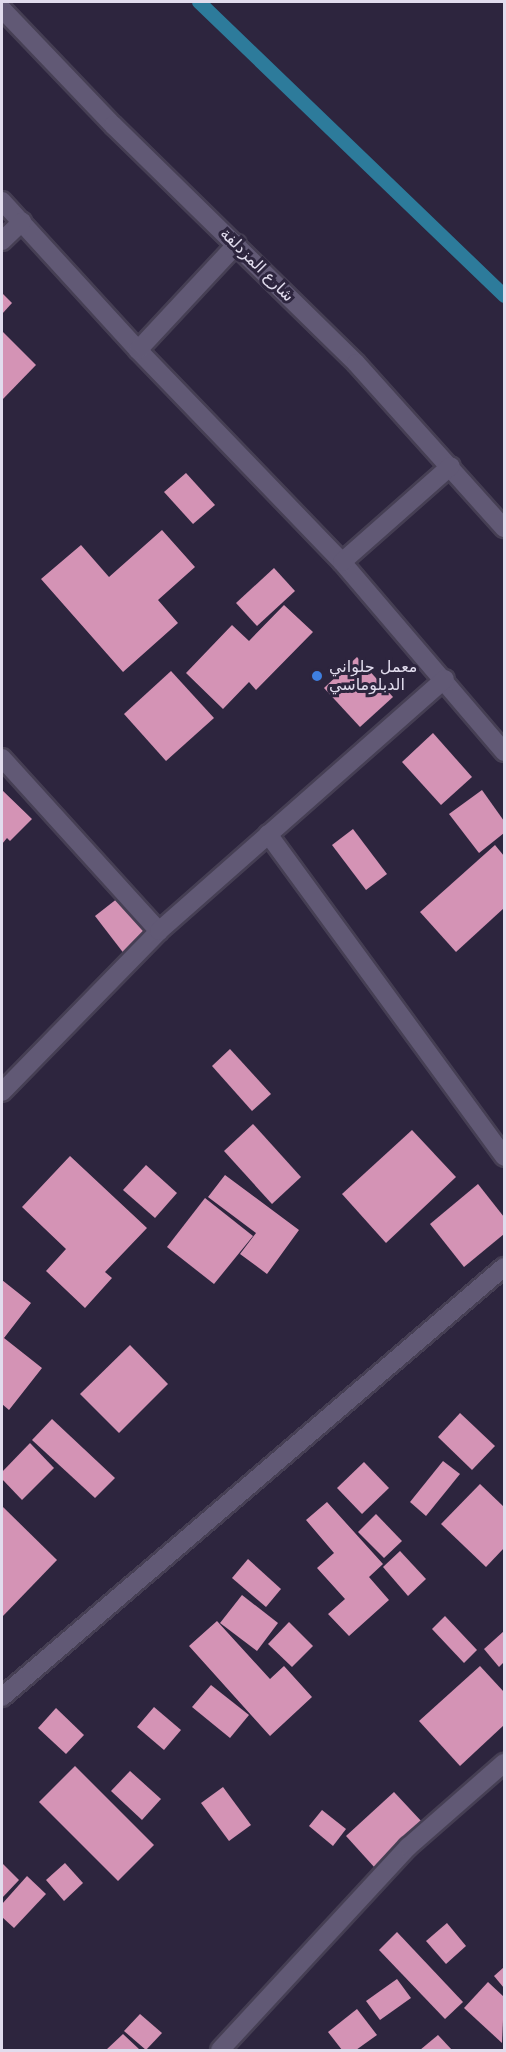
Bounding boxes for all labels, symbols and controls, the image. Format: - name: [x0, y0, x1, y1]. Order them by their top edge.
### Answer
- street label: شارع المزدلفة: [216, 224, 298, 306]
- place label: معمل حلواني الدبلوماسي: [329, 657, 417, 695]
- marker: معمل حلواني الدبلوماسي: [310, 669, 324, 683]

